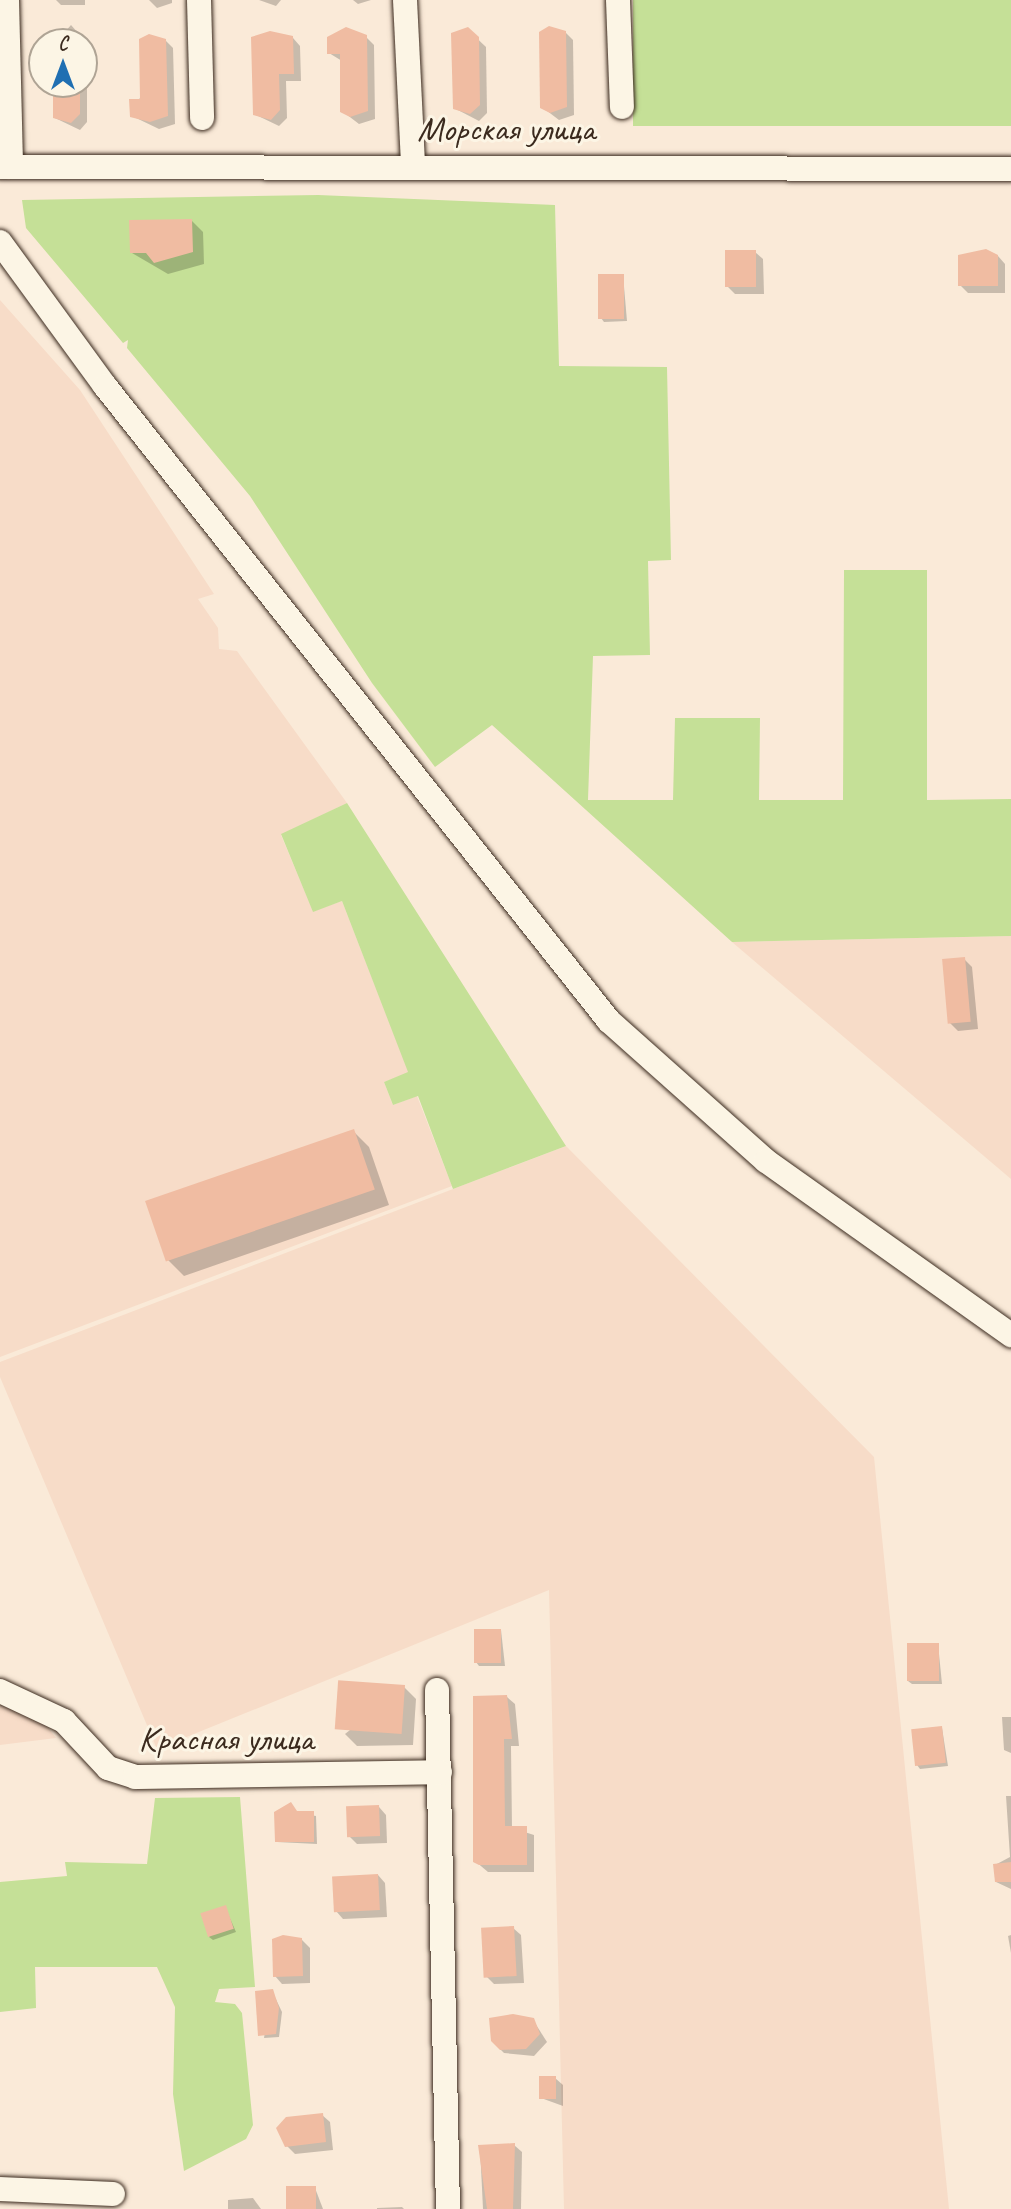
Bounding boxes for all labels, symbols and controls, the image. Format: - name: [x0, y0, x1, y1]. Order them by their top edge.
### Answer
- north arrow: [28, 28, 98, 98]
- text: С: [58, 32, 68, 56]
- street label: Морская улица: [417, 108, 595, 150]
- street label: Красная улица: [139, 1718, 313, 1760]

